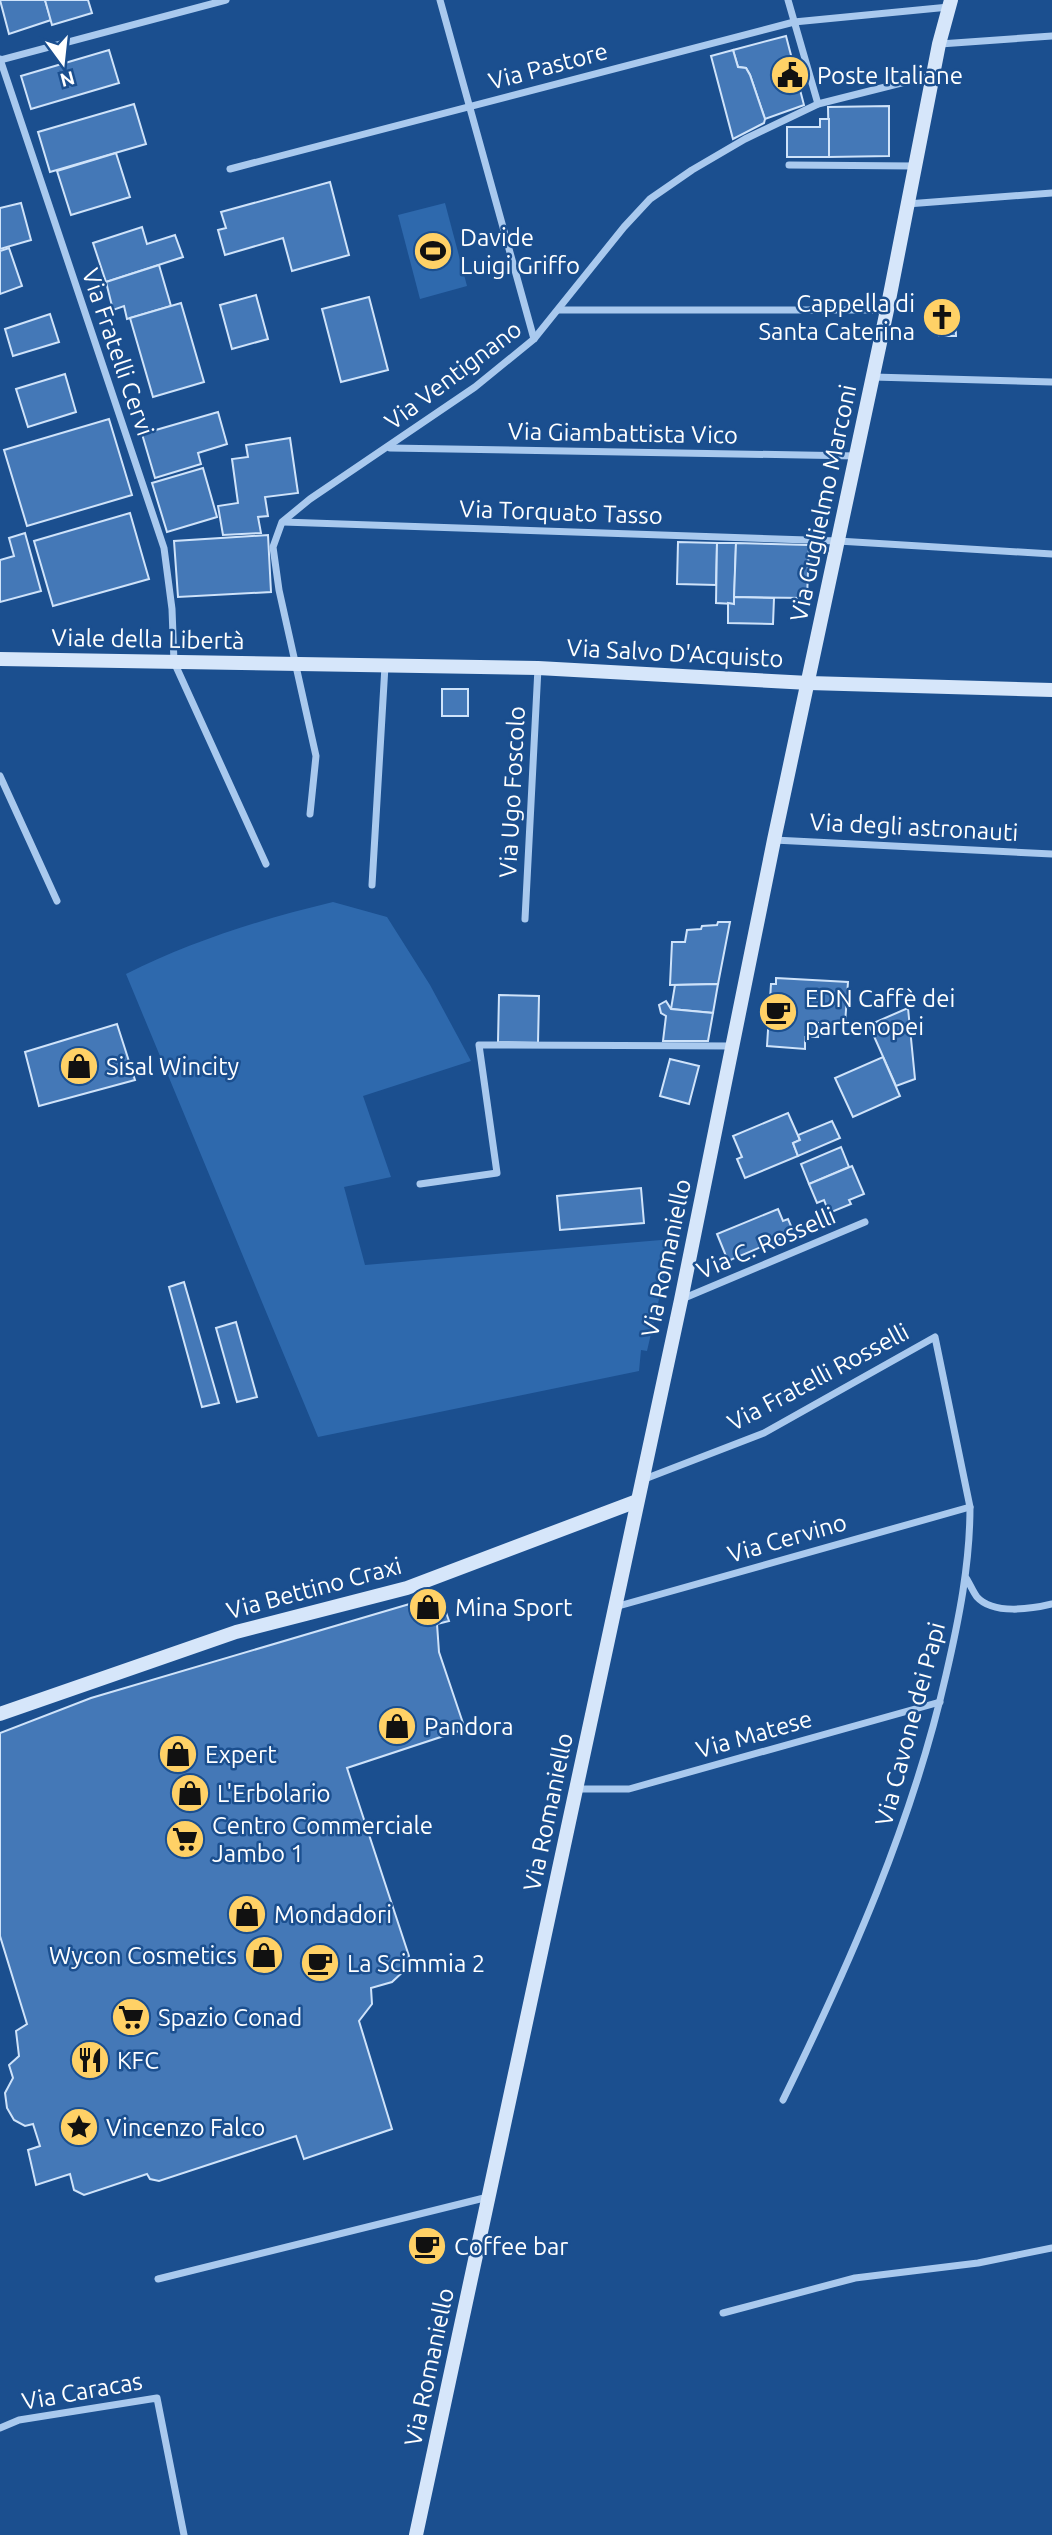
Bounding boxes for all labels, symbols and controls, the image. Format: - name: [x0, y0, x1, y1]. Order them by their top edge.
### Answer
- north arrow: [28, 28, 98, 98]
- street label: Via Pastore: [485, 37, 611, 95]
- public building icon: Poste Italiane: [769, 54, 811, 96]
- place label: Poste Italiane: [817, 62, 963, 89]
- text: N: [58, 67, 77, 92]
- place label: Davide Luigi Griffo: [460, 224, 580, 279]
- sports icon: Davide Luigi Griffo: [412, 230, 454, 272]
- street label: Via Fratelli Cervi: [77, 265, 159, 439]
- place label: Cappella di Santa Caterina: [758, 290, 915, 345]
- church icon: Cappella di Santa Caterina: [921, 296, 963, 338]
- street label: Via Ventignano: [379, 315, 527, 435]
- street label: Via Guglielmo Marconi: [785, 382, 861, 624]
- street label: Via Giambattista Vico: [508, 417, 738, 449]
- street label: Via Torquato Tasso: [459, 495, 663, 529]
- street label: Viale della Libertà: [51, 624, 245, 654]
- street label: Via Salvo D'Acquisto: [566, 634, 784, 672]
- street label: Via Ugo Foscolo: [494, 705, 530, 879]
- street label: Via degli astronauti: [809, 808, 1019, 846]
- place label: EDN Caffè dei partenopei: [805, 985, 955, 1040]
- cafe icon: EDN Caffè dei partenopei: [757, 991, 799, 1033]
- shop icon: Sisal Wincity: [58, 1045, 100, 1087]
- place label: Sisal Wincity: [106, 1053, 240, 1080]
- street label: Via Romaniello: [636, 1176, 696, 1340]
- street label: Via C. Rosselli: [693, 1202, 839, 1284]
- street label: Via Fratelli Rosselli: [723, 1318, 913, 1436]
- street label: Via Cervino: [724, 1508, 850, 1568]
- street label: Via Bettino Craxi: [223, 1552, 405, 1624]
- shop icon: Mina Sport: [407, 1586, 449, 1628]
- place label: Mina Sport: [455, 1594, 573, 1621]
- street label: Via Cavone dei Papi: [870, 1619, 950, 1829]
- shop icon: Pandora: [376, 1705, 418, 1747]
- street label: Via Matese: [693, 1705, 815, 1763]
- place label: Pandora: [424, 1713, 514, 1740]
- street label: Via Romaniello: [518, 1730, 578, 1894]
- shop icon: Expert: [157, 1733, 199, 1775]
- place label: Expert: [205, 1741, 277, 1768]
- shop icon: L'Erbolario: [169, 1772, 211, 1814]
- place label: L'Erbolario: [217, 1780, 331, 1807]
- place label: Centro Commerciale Jambo 1: [212, 1812, 433, 1867]
- supermarket icon: Centro Commerciale Jambo 1: [164, 1818, 206, 1860]
- shop icon: Mondadori: [226, 1893, 268, 1935]
- place label: Mondadori: [274, 1901, 392, 1928]
- shop icon: Wycon Cosmetics: [243, 1934, 285, 1976]
- place label: Wycon Cosmetics: [49, 1942, 237, 1969]
- cafe icon: La Scimmia 2: [299, 1942, 341, 1984]
- place label: La Scimmia 2: [347, 1950, 485, 1977]
- supermarket icon: Spazio Conad: [110, 1996, 152, 2038]
- place label: Spazio Conad: [158, 2004, 302, 2031]
- restaurant icon: KFC: [69, 2039, 111, 2081]
- place label: KFC: [117, 2047, 159, 2074]
- place icon: Vincenzo Falco: [58, 2106, 100, 2148]
- place label: Vincenzo Falco: [106, 2114, 265, 2141]
- cafe icon: Coffee bar: [406, 2225, 448, 2267]
- place label: Coffee bar: [454, 2233, 568, 2260]
- street label: Via Romaniello: [399, 2285, 459, 2449]
- street label: Via Caracas: [20, 2367, 144, 2415]

